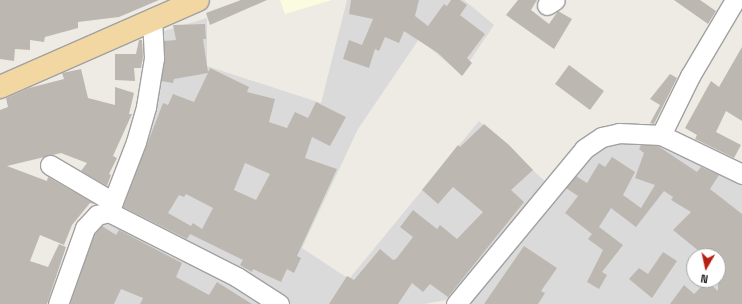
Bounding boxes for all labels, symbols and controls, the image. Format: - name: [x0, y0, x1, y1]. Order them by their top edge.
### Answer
- north arrow: [686, 248, 726, 288]
- text: N: [700, 271, 709, 286]

